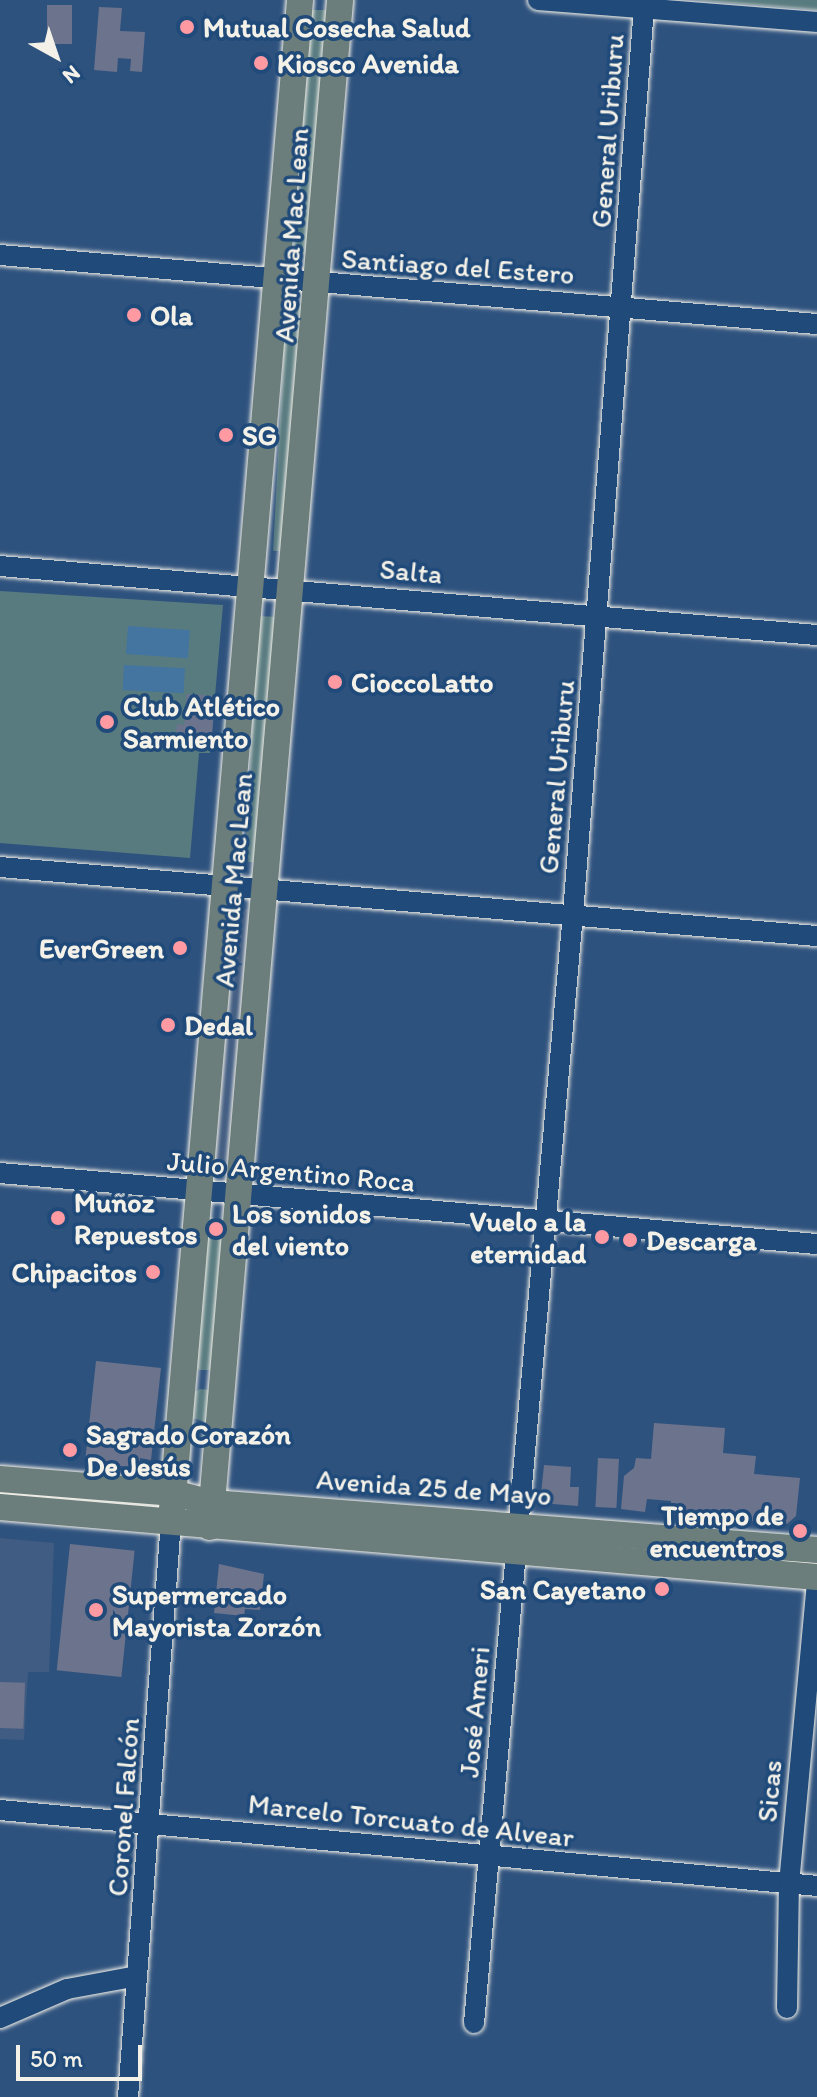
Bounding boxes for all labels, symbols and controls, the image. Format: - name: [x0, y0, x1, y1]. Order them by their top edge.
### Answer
- place label: Mutual Cosecha Salud: [203, 10, 470, 44]
- north arrow: [16, 16, 96, 96]
- marker: Mutual Cosecha Salud: [178, 18, 196, 36]
- street label: General Uriburu: [583, 33, 631, 229]
- place label: Kiosco Avenida: [277, 46, 458, 80]
- marker: Kiosco Avenida: [252, 54, 270, 72]
- text: N: [57, 60, 86, 90]
- street label: Avenida Mac Lean: [267, 127, 315, 343]
- street label: Santiago del Estero: [340, 241, 576, 291]
- place label: Ola: [150, 298, 193, 332]
- marker: Ola: [125, 306, 143, 324]
- place label: SG: [242, 418, 277, 452]
- marker: SG: [217, 426, 235, 444]
- street label: Salta: [378, 552, 444, 590]
- place label: CioccoLatto: [351, 665, 493, 699]
- marker: CioccoLatto: [326, 673, 344, 691]
- street label: General Uriburu: [531, 679, 581, 875]
- place label: Club Atlético Sarmiento: [123, 689, 280, 755]
- marker: Club Atlético Sarmiento: [98, 713, 116, 731]
- street label: Avenida Mac Lean: [207, 771, 259, 989]
- place label: EverGreen: [39, 931, 164, 965]
- marker: EverGreen: [171, 939, 189, 957]
- place label: Dedal: [184, 1008, 253, 1042]
- marker: Dedal: [159, 1016, 177, 1034]
- street label: Julio Argentino Roca: [166, 1143, 416, 1199]
- place label: Muñoz Repuestos: [74, 1185, 197, 1251]
- place label: Los sonidos del viento: [232, 1196, 370, 1262]
- place label: Vuelo a la eternidad: [469, 1204, 586, 1270]
- marker: Muñoz Repuestos: [49, 1209, 67, 1227]
- marker: Los sonidos del viento: [207, 1220, 225, 1238]
- place label: Descarga: [646, 1223, 757, 1257]
- marker: Vuelo a la eternidad: [593, 1228, 611, 1246]
- marker: Descarga: [621, 1231, 639, 1249]
- place label: Chipacitos: [12, 1255, 137, 1289]
- marker: Chipacitos: [144, 1263, 162, 1281]
- place label: Sagrado Corazón De Jesús: [86, 1417, 291, 1483]
- marker: Sagrado Corazón De Jesús: [61, 1441, 79, 1459]
- street label: Avenida 25 de Mayo: [315, 1462, 553, 1512]
- place label: Tiempo de encuentros: [649, 1498, 784, 1564]
- marker: Tiempo de encuentros: [791, 1522, 809, 1540]
- place label: San Cayetano: [480, 1572, 646, 1606]
- place label: Supermercado Mayorista Zorzón: [112, 1577, 322, 1643]
- marker: San Cayetano: [653, 1580, 671, 1598]
- marker: Supermercado Mayorista Zorzón: [87, 1601, 105, 1619]
- street label: José Ameri: [452, 1645, 496, 1779]
- street label: Coronel Falcón: [100, 1716, 146, 1898]
- street label: Sicas: [750, 1759, 788, 1823]
- street label: Marcelo Torcuato de Alvear: [247, 1786, 575, 1854]
- scale bar: [20, 2029, 146, 2079]
- text: 50 m: [30, 2044, 83, 2073]

